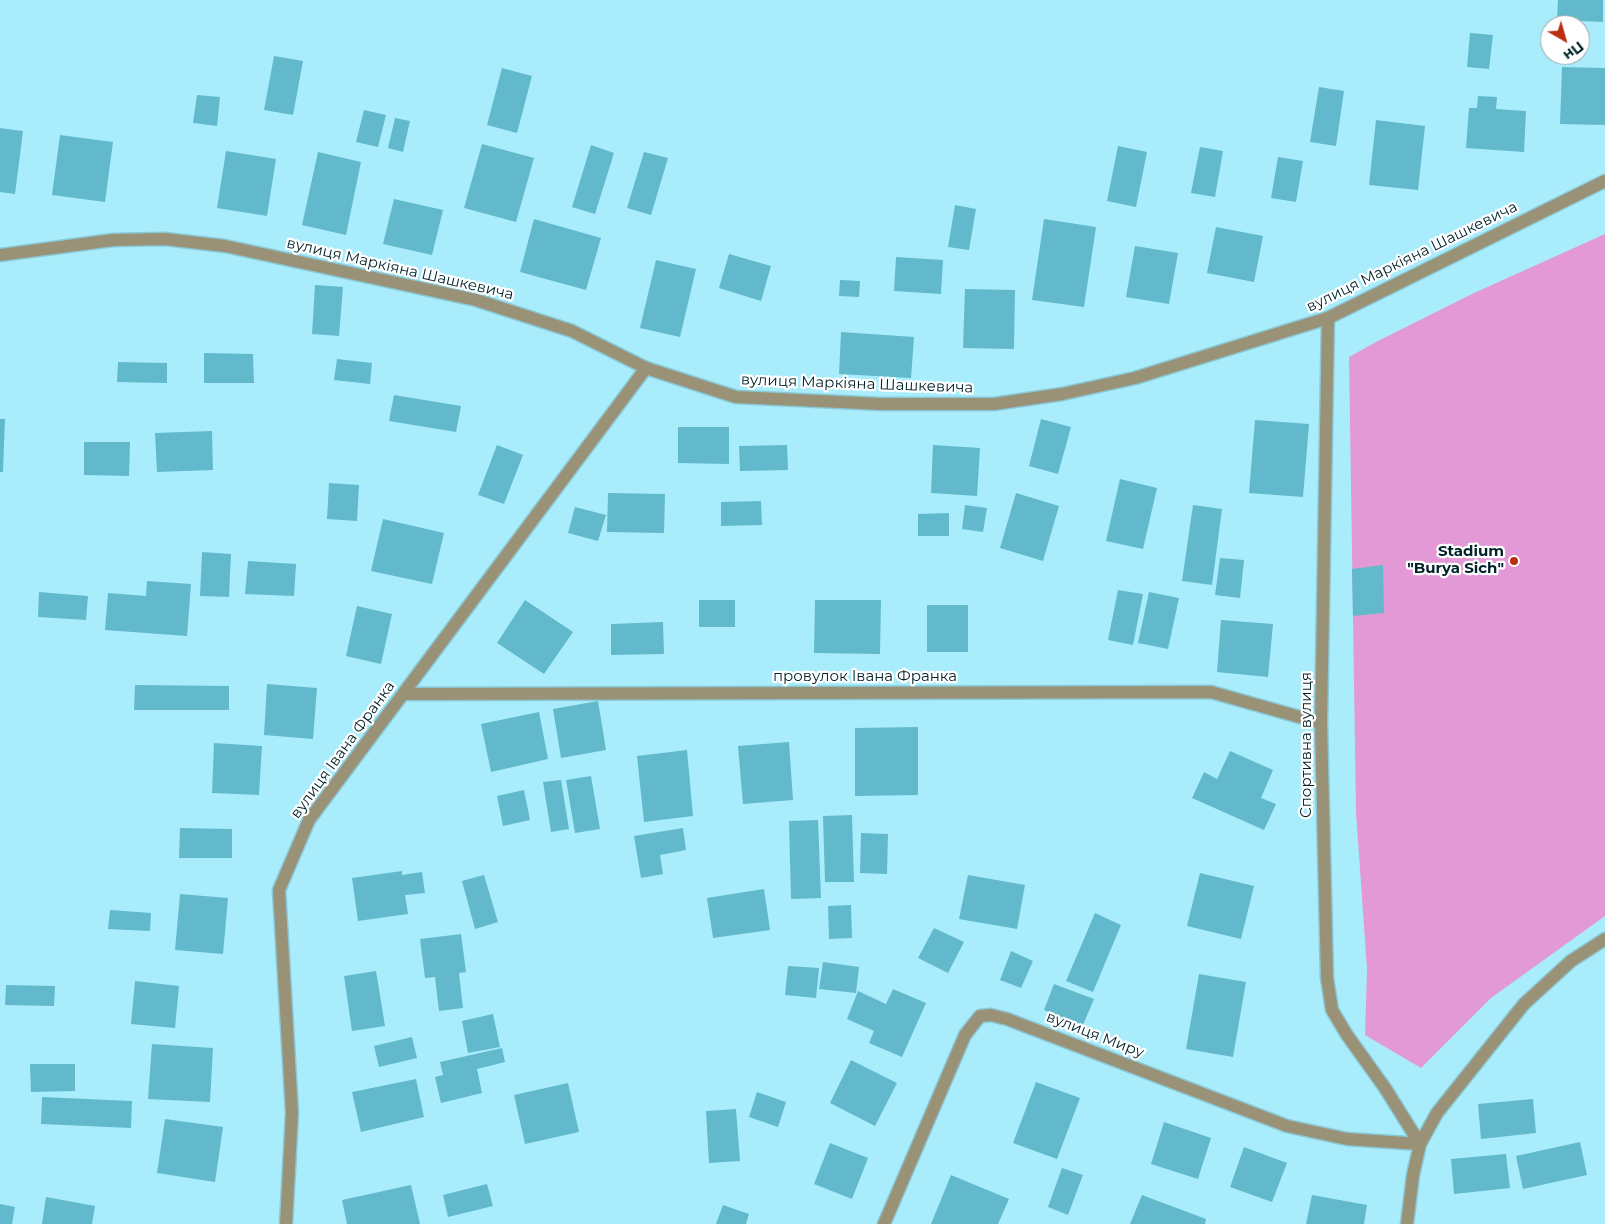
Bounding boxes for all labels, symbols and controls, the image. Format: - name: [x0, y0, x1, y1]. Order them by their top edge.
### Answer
- north arrow: [1540, 15, 1590, 65]
- text: Пн: [1560, 37, 1587, 65]
- street label: вулиця Маркіяна Шашкевича: [1304, 198, 1520, 316]
- street label: вулиця Маркіяна Шашкевича: [285, 234, 515, 304]
- street label: вулиця Маркіяна Шашкевича: [741, 371, 973, 397]
- place label: Stadium "Burya Sich": [1407, 543, 1504, 578]
- marker: Stadium "Burya Sich": [1508, 555, 1520, 567]
- street label: провулок Івана Франка: [773, 668, 957, 686]
- street label: Спортивна вулиця: [1298, 672, 1316, 818]
- street label: вулиця Івана Франка: [287, 678, 399, 822]
- street label: вулиця Миру: [1043, 1008, 1147, 1062]

